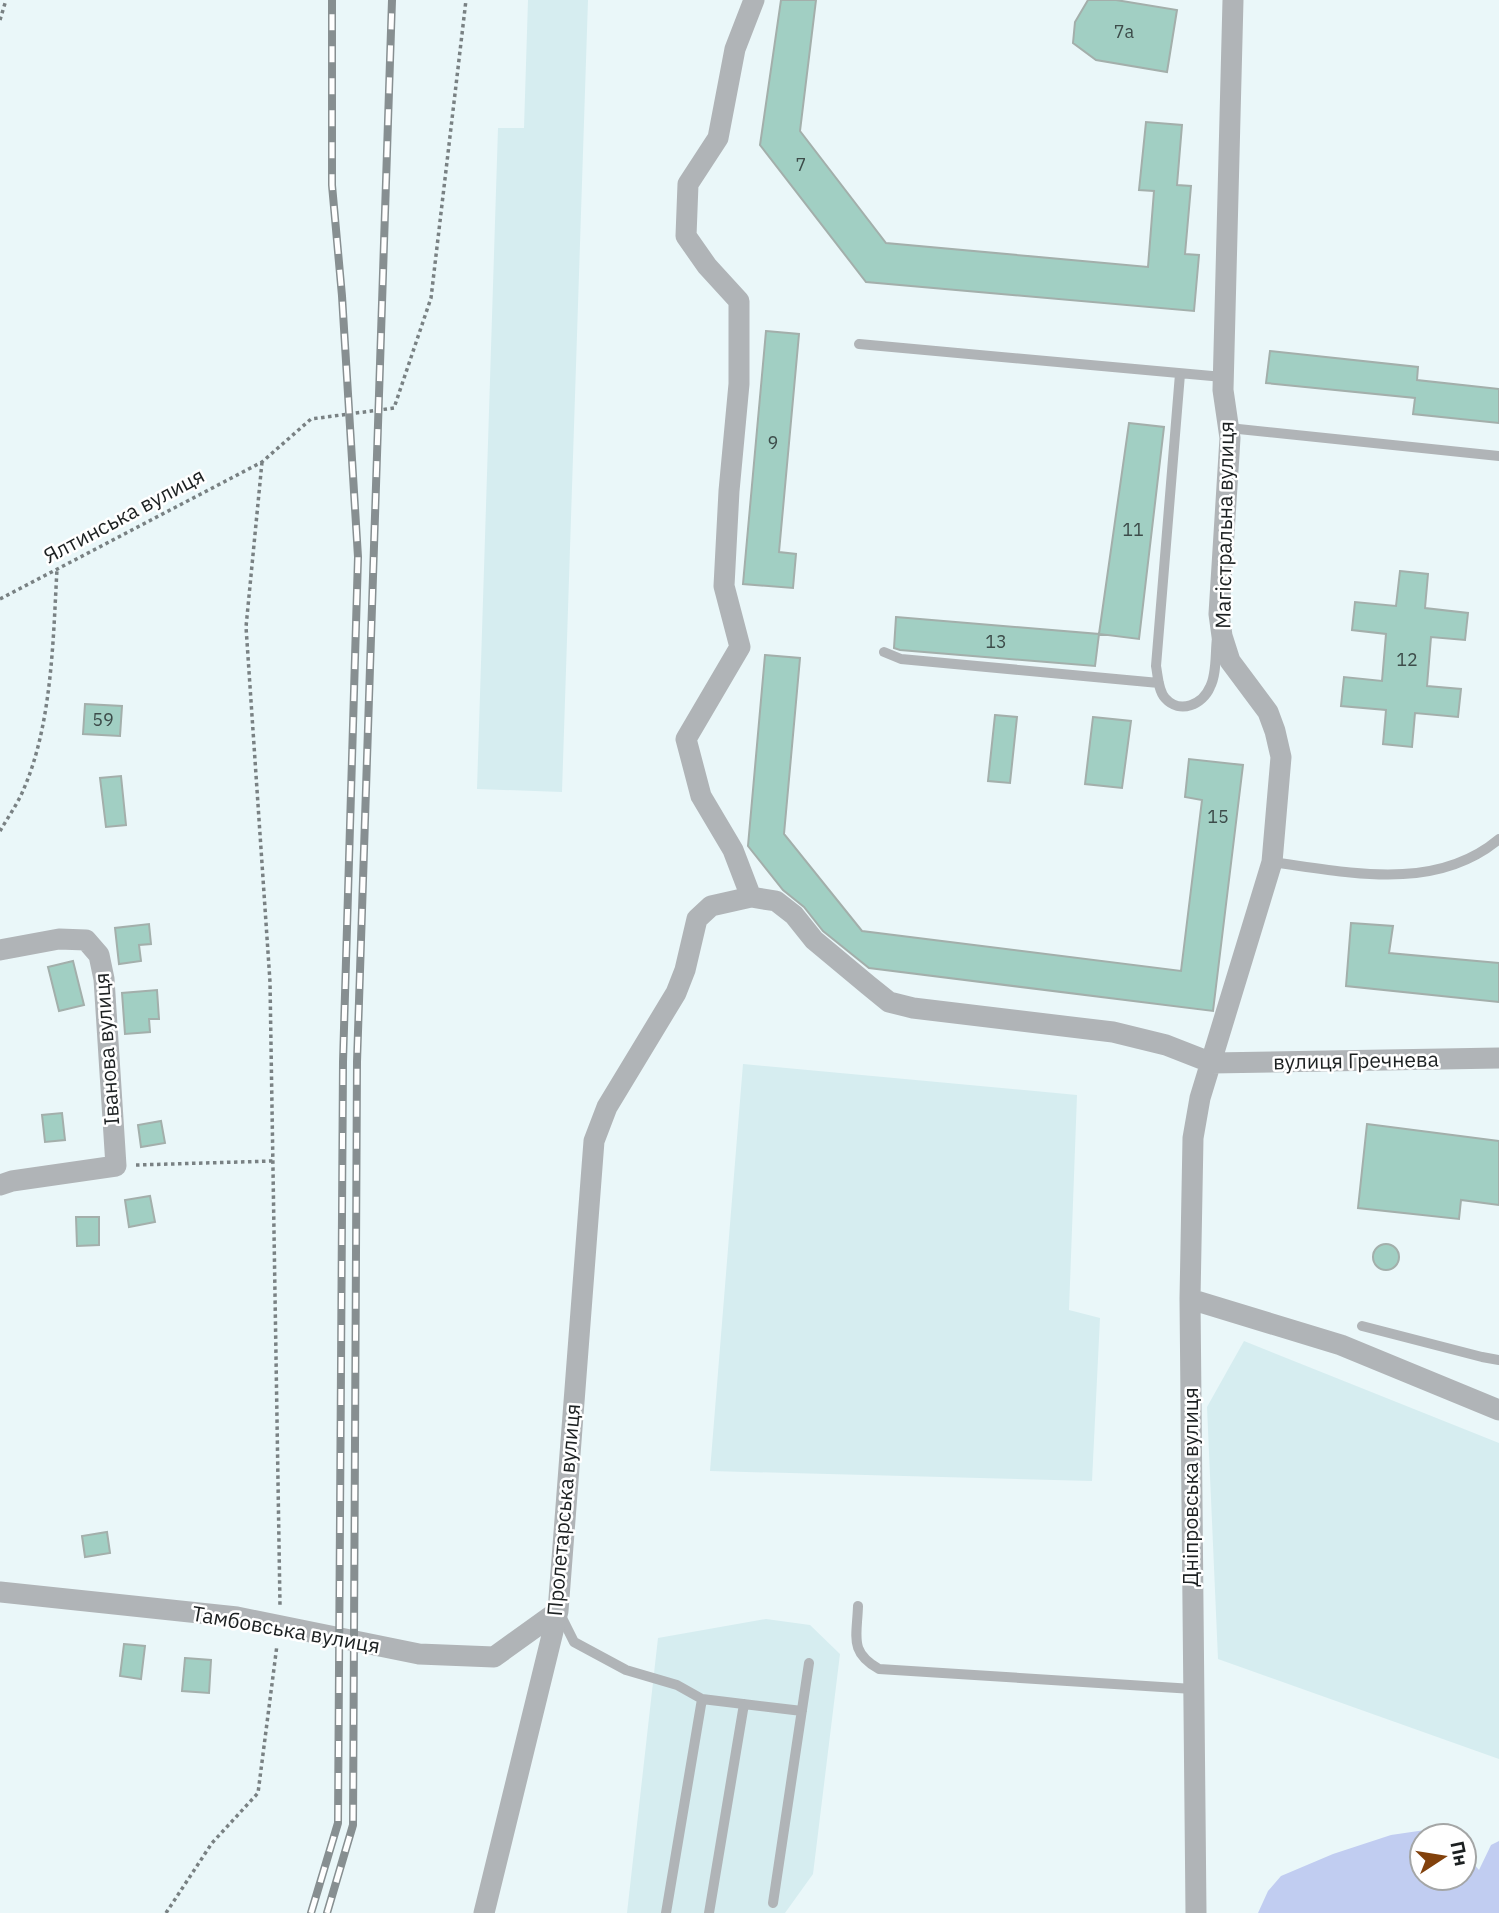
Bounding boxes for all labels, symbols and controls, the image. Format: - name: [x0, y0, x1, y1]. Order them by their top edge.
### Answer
- house number: 7а: [1114, 20, 1135, 43]
- house number: 7: [796, 153, 806, 176]
- street label: Магістральна вулиця: [1208, 421, 1240, 629]
- house number: 9: [768, 431, 778, 454]
- street label: Ялтинська вулиця: [38, 461, 209, 569]
- house number: 11: [1122, 518, 1144, 541]
- house number: 13: [985, 630, 1007, 653]
- house number: 12: [1396, 648, 1418, 671]
- house number: 59: [92, 708, 114, 731]
- house number: 15: [1207, 805, 1229, 828]
- street label: Іванова вулиця: [87, 972, 125, 1126]
- street label: вулиця Гречнева: [1273, 1045, 1439, 1075]
- street label: Дніпровська вулиця: [1176, 1387, 1204, 1587]
- street label: Пролетарська вулиця: [540, 1402, 586, 1617]
- street label: Тамбовська вулиця: [190, 1599, 382, 1659]
- north arrow: [1408, 1822, 1478, 1892]
- text: Пн: [1445, 1839, 1474, 1868]

